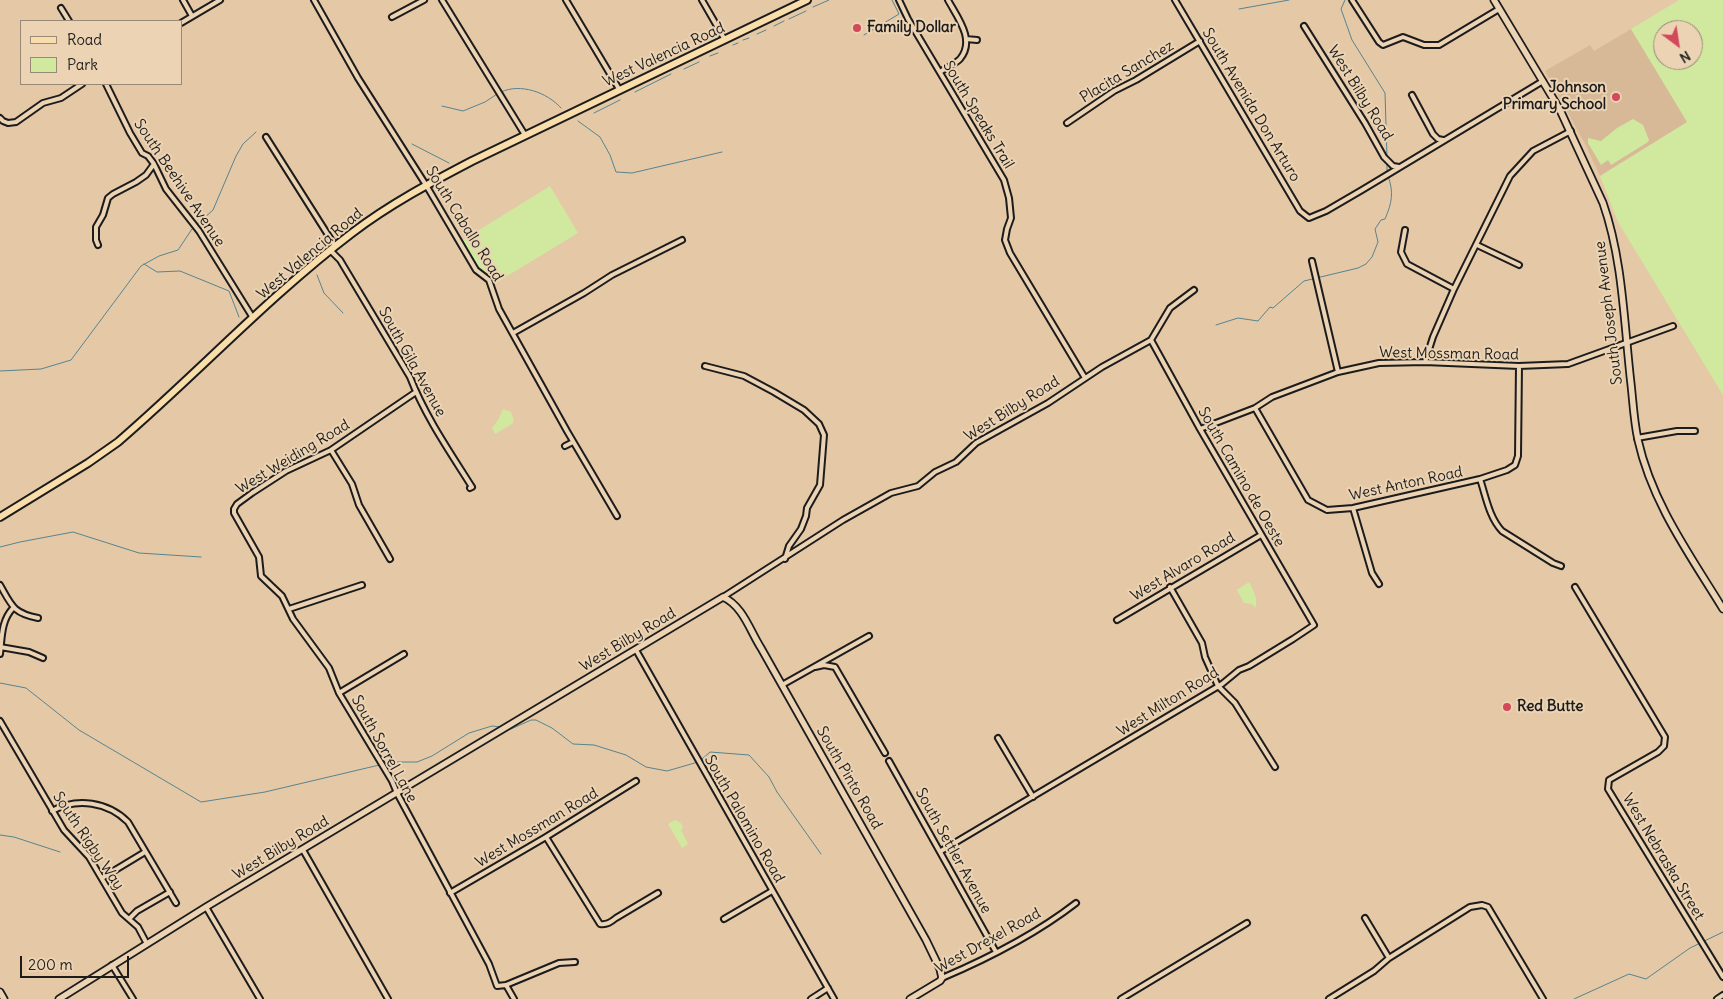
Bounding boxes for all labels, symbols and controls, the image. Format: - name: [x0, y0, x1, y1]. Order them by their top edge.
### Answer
- street label: West Valencia Road: [600, 19, 728, 91]
- place label: Family Dollar: [867, 19, 956, 37]
- legend: [20, 20, 182, 85]
- north arrow: [1653, 20, 1703, 70]
- marker: Family Dollar: [851, 22, 863, 34]
- street label: South Avenida Don Arturo: [1198, 25, 1304, 185]
- text: Road: [67, 30, 102, 49]
- street label: Placita Sanchez: [1077, 37, 1177, 107]
- street label: West Bilby Road: [1324, 42, 1396, 144]
- text: N: [1676, 47, 1694, 67]
- text: Park: [67, 55, 98, 74]
- street label: South Speaks Trail: [939, 58, 1017, 172]
- place label: Johnson Primary School: [1503, 79, 1606, 114]
- marker: Johnson Primary School: [1610, 91, 1622, 103]
- street label: South Beehive Avenue: [130, 116, 228, 250]
- street label: South Caballo Road: [421, 163, 507, 285]
- street label: West Valencia Road: [254, 205, 366, 303]
- street label: South Joseph Avenue: [1591, 240, 1627, 386]
- street label: South Gila Avenue: [374, 304, 450, 420]
- street label: West Mossman Road: [1379, 344, 1519, 364]
- street label: West Bilby Road: [961, 373, 1063, 445]
- street label: South Camino de Oeste: [1194, 404, 1288, 550]
- street label: West Weiding Road: [233, 416, 353, 498]
- street label: West Anton Road: [1348, 463, 1464, 505]
- street label: West Alvaro Road: [1128, 529, 1238, 605]
- street label: West Bilby Road: [577, 604, 679, 676]
- street label: West Milton Road: [1114, 664, 1222, 740]
- street label: South Sorrel Lane: [347, 692, 421, 806]
- place label: Red Butte: [1517, 698, 1583, 716]
- marker: Red Butte: [1501, 701, 1513, 713]
- street label: South Pinto Road: [812, 723, 886, 833]
- street label: South Palomino Road: [700, 752, 788, 886]
- street label: West Mossman Road: [472, 784, 602, 872]
- street label: South Settler Avenue: [911, 785, 995, 917]
- street label: South Rigby Way: [48, 788, 128, 894]
- street label: West Nebraska Street: [1618, 791, 1708, 923]
- street label: West Bilby Road: [230, 812, 332, 884]
- street label: West Drexel Road: [932, 904, 1044, 978]
- scale bar: [22, 946, 131, 978]
- text: 200 m: [28, 955, 73, 974]

